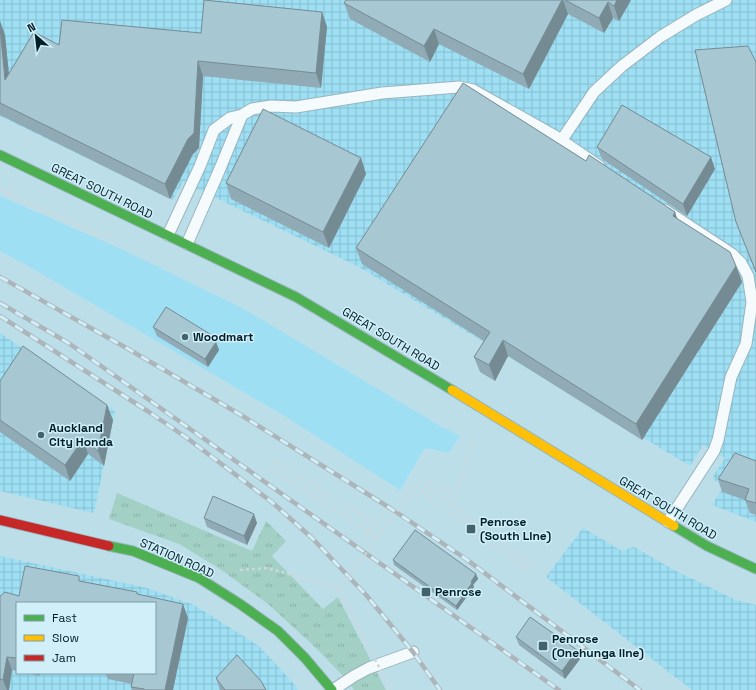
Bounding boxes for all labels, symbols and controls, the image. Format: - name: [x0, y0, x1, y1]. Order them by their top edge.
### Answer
- north arrow: [16, 16, 56, 56]
- text: N: [25, 19, 38, 35]
- street label: GREAT SOUTH ROAD: [49, 159, 155, 223]
- street label: GREAT SOUTH ROAD: [339, 304, 443, 374]
- place label: Woodmart: [193, 329, 253, 345]
- marker: Woodmart: [180, 332, 190, 342]
- place label: Auckland City Honda: [49, 420, 113, 450]
- marker: Auckland City Honda: [36, 430, 46, 440]
- street label: GREAT SOUTH ROAD: [616, 473, 720, 543]
- place label: Penrose (South Line): [480, 514, 551, 544]
- marker: Penrose (South Line): [465, 523, 477, 535]
- street label: STATION ROAD: [137, 534, 217, 582]
- place label: Penrose: [435, 584, 482, 600]
- marker: Penrose: [420, 586, 432, 598]
- legend: [16, 602, 156, 674]
- text: Fast: [52, 610, 77, 626]
- text: Slow: [52, 630, 79, 646]
- place label: Penrose (Onehunga line): [552, 631, 644, 661]
- marker: Penrose (Onehunga line): [537, 640, 549, 652]
- text: Jam: [52, 650, 76, 666]

